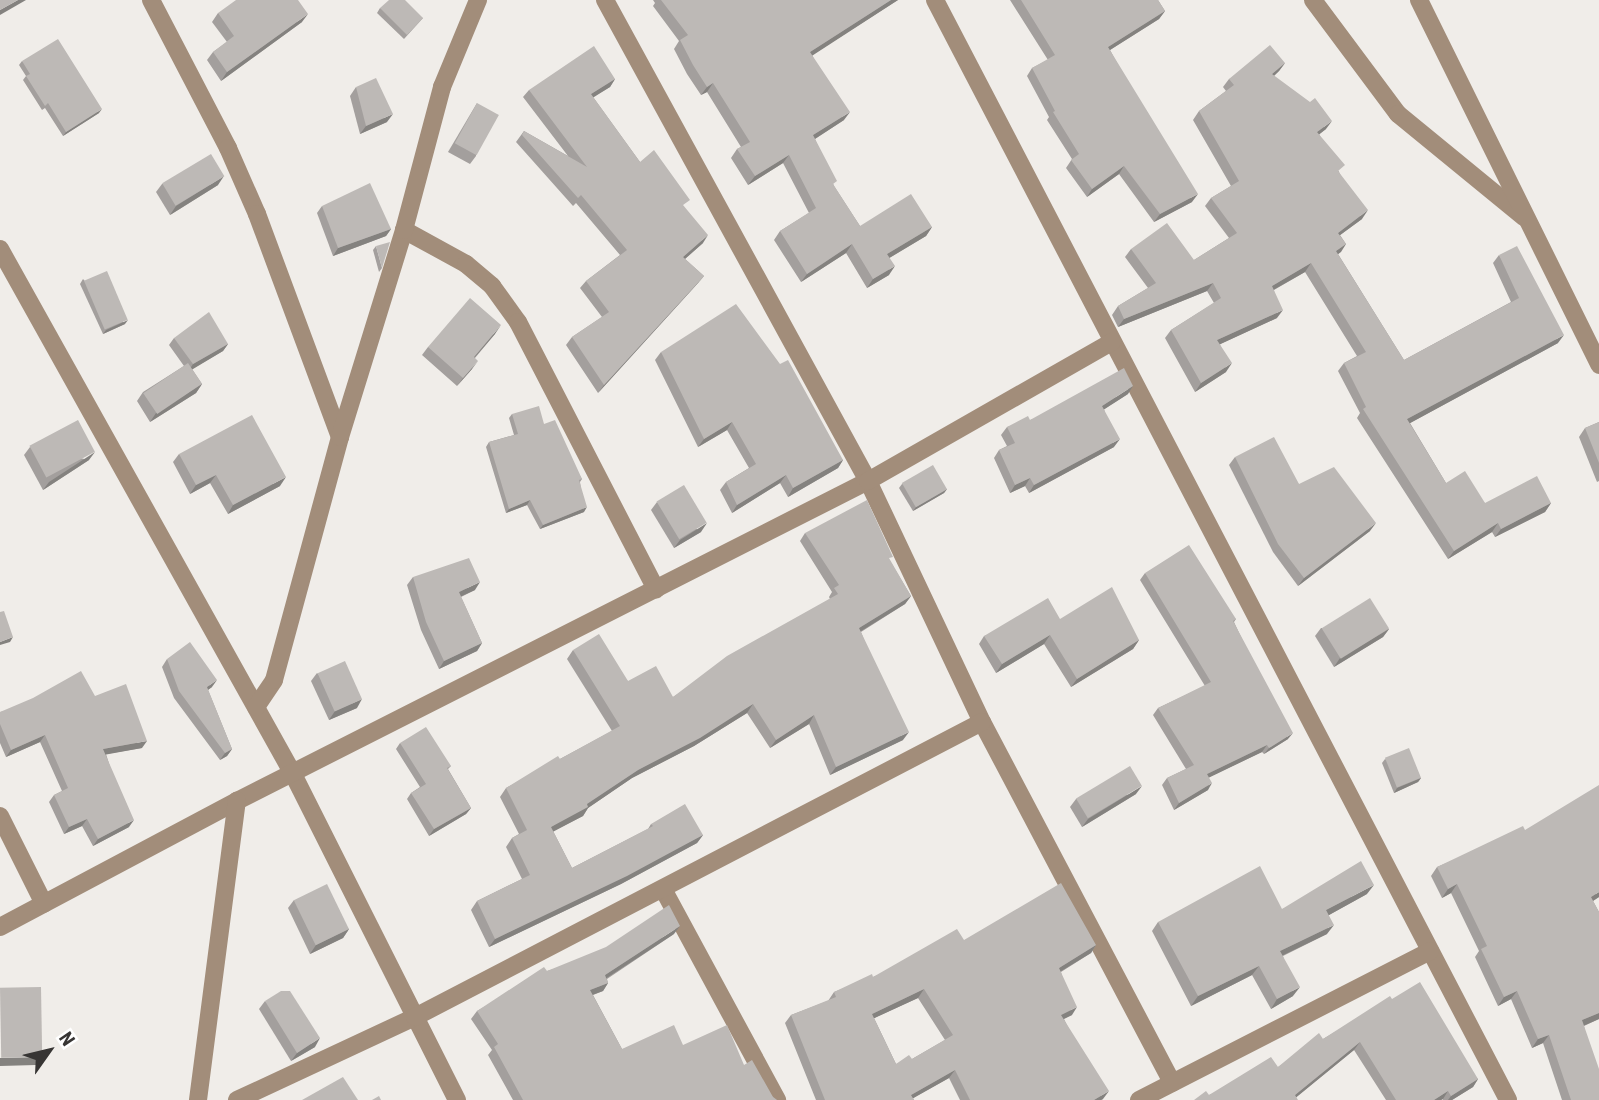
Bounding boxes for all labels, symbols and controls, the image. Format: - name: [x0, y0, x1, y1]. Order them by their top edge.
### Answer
- north arrow: [14, 1016, 84, 1086]
- text: N: [54, 1028, 80, 1050]

